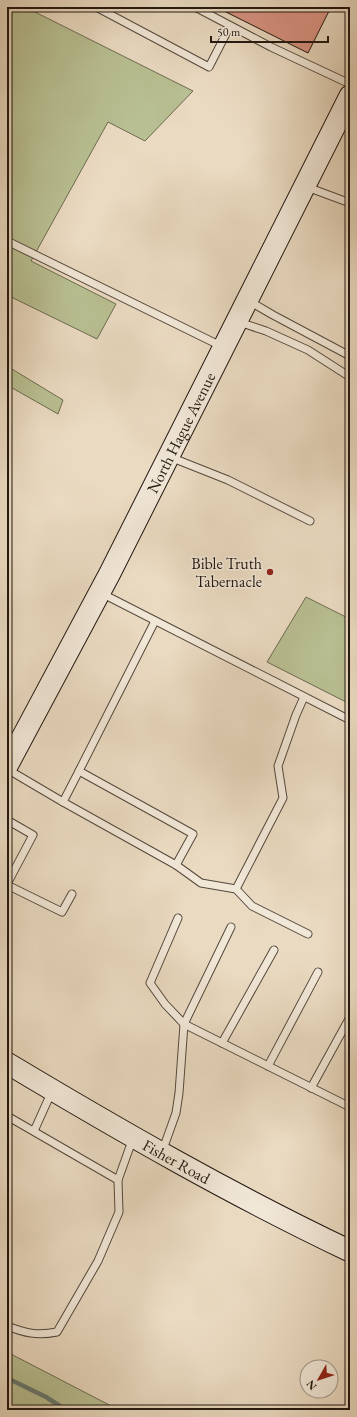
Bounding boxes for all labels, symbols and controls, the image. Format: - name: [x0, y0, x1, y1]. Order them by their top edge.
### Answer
- scale bar: [211, 18, 328, 44]
- text: 50 m: [217, 24, 241, 40]
- street label: North Hague Avenue: [141, 369, 220, 496]
- place label: Bible Truth Tabernacle: [191, 553, 262, 592]
- marker: Bible Truth Tabernacle: [265, 567, 275, 577]
- street label: Fisher Road: [139, 1134, 215, 1189]
- north arrow: [299, 1359, 339, 1399]
- text: N: [303, 1377, 319, 1393]

